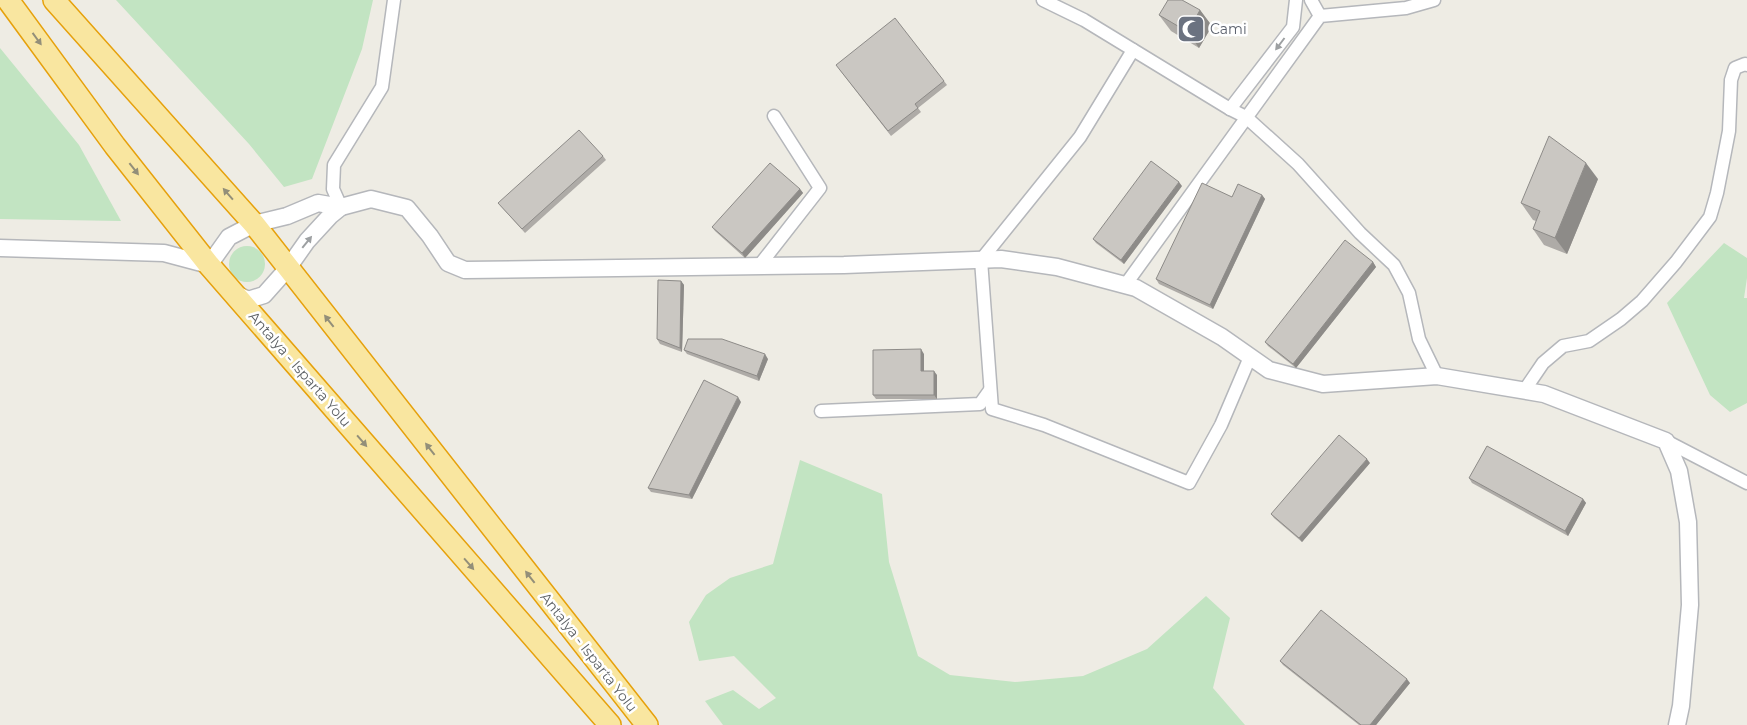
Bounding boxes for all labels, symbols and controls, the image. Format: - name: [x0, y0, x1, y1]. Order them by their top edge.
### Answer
- mosque icon: Cami: [1176, 14, 1206, 44]
- place label: Cami: [1210, 20, 1247, 38]
- one-way arrow: [32, 32, 42, 46]
- one-way arrow: [1275, 37, 1286, 50]
- one-way arrow: [129, 162, 139, 176]
- one-way arrow: [222, 189, 234, 201]
- one-way arrow: [302, 236, 313, 249]
- street label: Antalya - Isparta Yolu: [245, 308, 355, 430]
- one-way arrow: [324, 315, 335, 328]
- one-way arrow: [357, 434, 368, 447]
- one-way arrow: [424, 443, 435, 456]
- one-way arrow: [463, 557, 475, 569]
- one-way arrow: [525, 571, 536, 584]
- street label: Antalya - Isparta Yolu: [537, 589, 641, 715]

